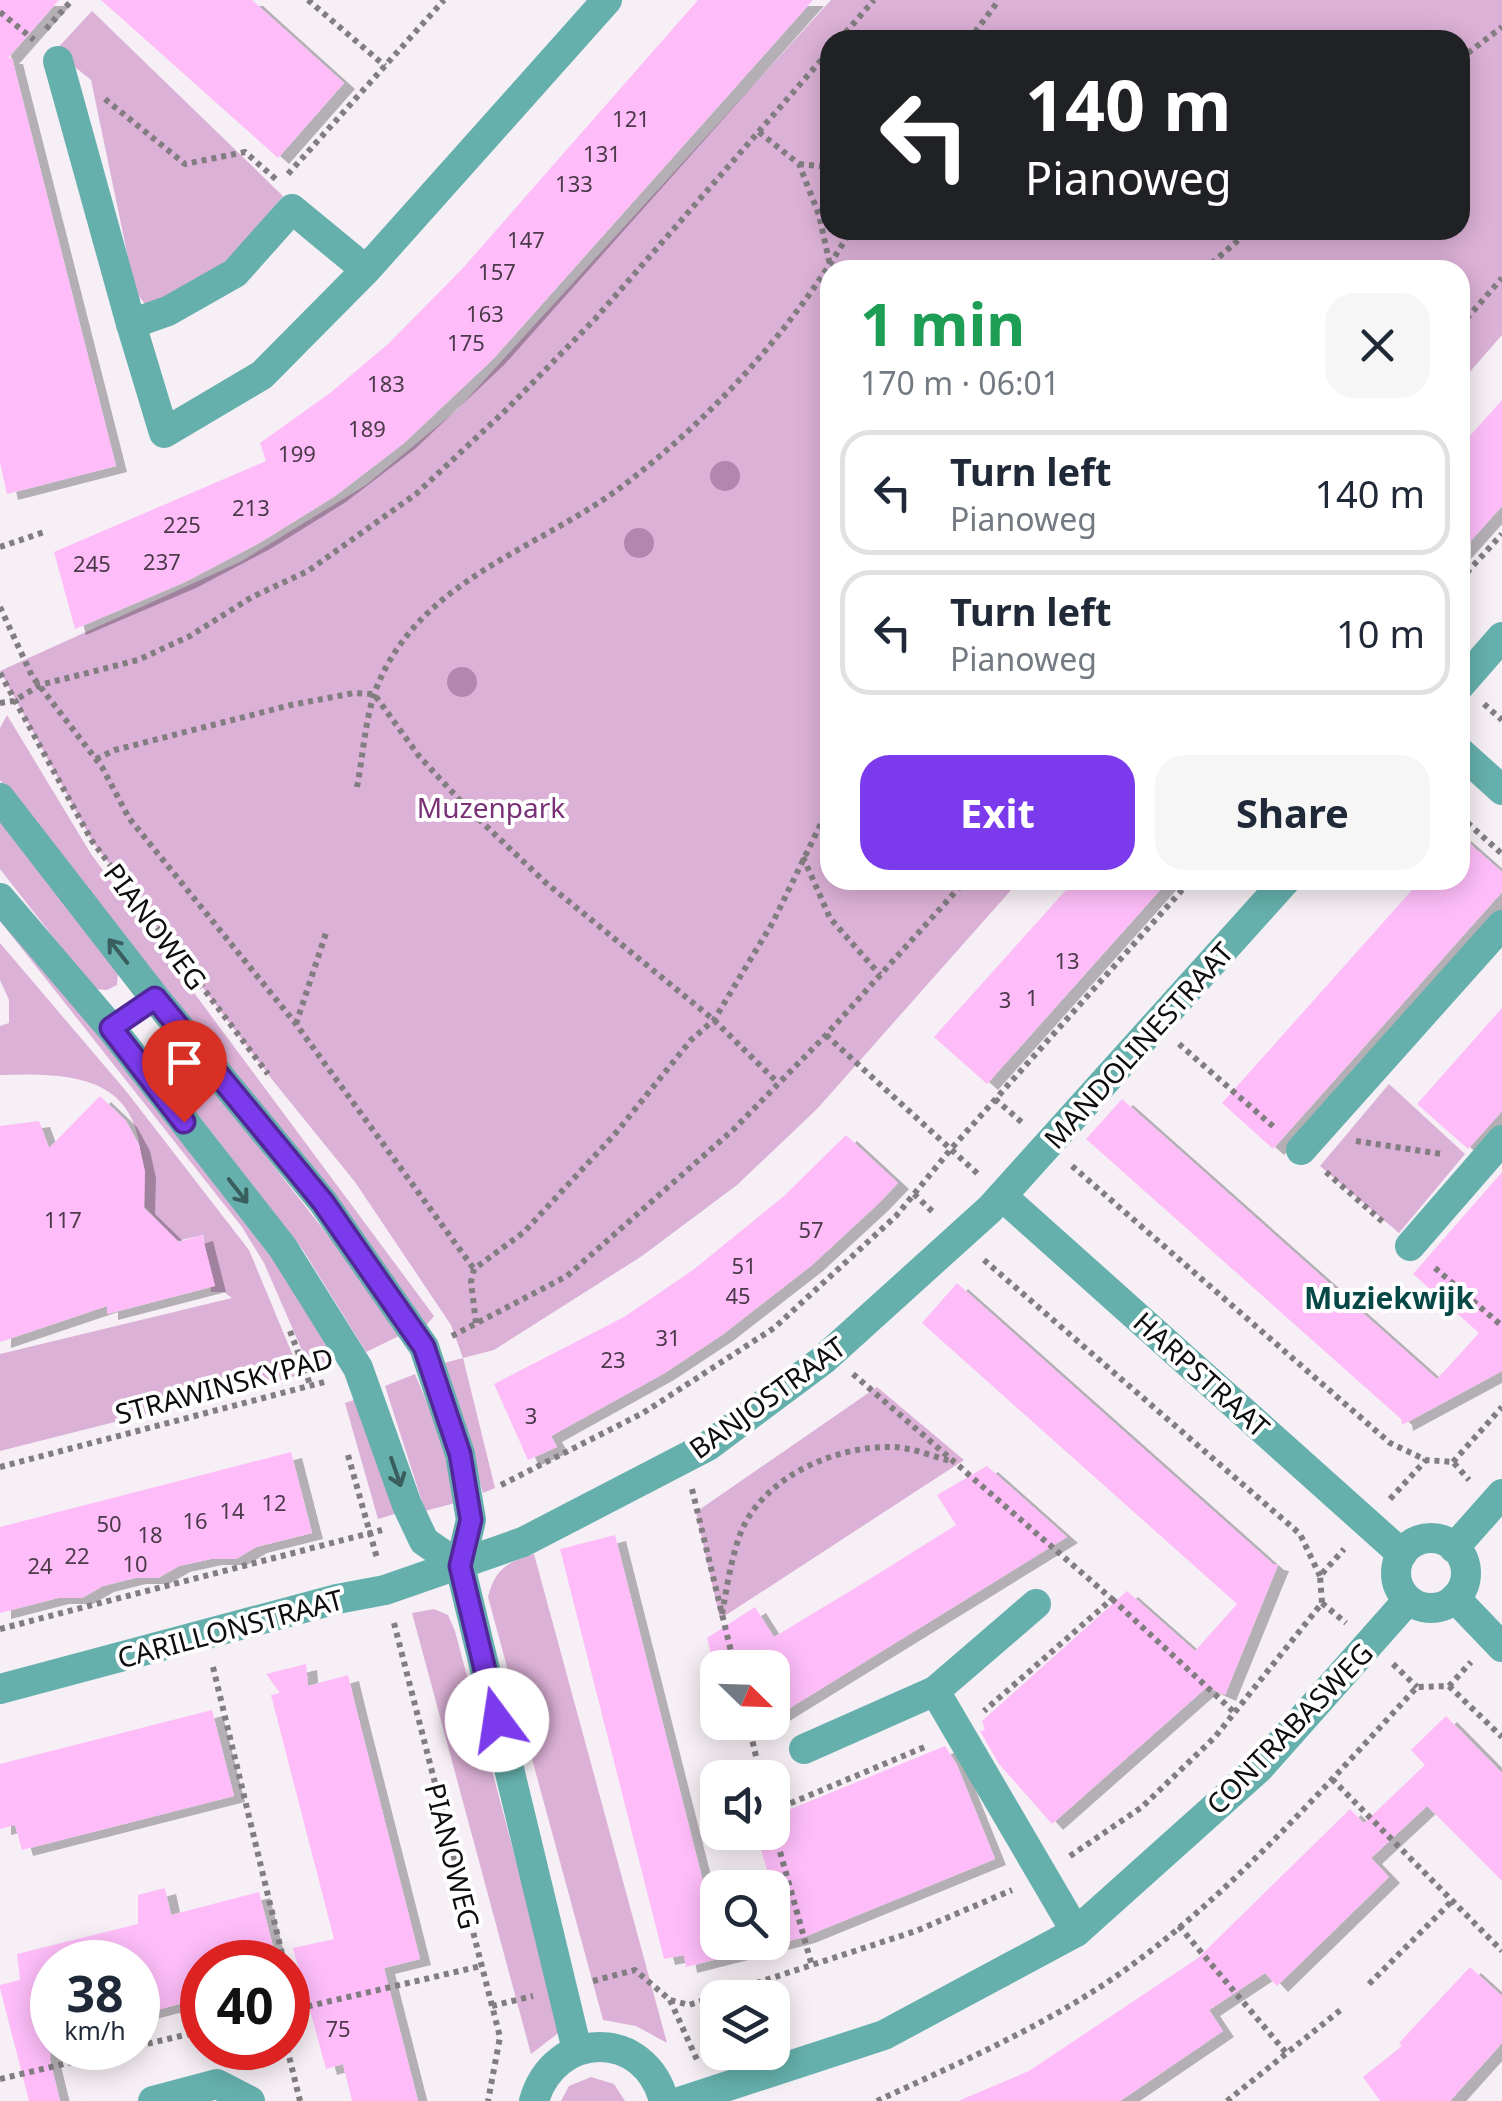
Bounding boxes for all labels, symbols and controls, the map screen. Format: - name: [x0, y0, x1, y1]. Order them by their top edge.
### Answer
- text: 140 m: [1025, 56, 1232, 152]
- icon: left: [860, 70, 990, 200]
- house number: 121: [612, 103, 650, 133]
- house number: 131: [583, 138, 621, 168]
- text: Pianoweg: [1025, 147, 1232, 208]
- house number: 133: [555, 168, 593, 198]
- house number: 147: [507, 224, 545, 254]
- house number: 157: [478, 256, 516, 286]
- text: 1 min: [860, 282, 1025, 364]
- button: close: [1325, 293, 1430, 398]
- house number: 163: [466, 298, 504, 328]
- house number: 175: [447, 327, 485, 357]
- text: 170 m · 06:01: [860, 361, 1060, 404]
- house number: 183: [367, 368, 405, 398]
- house number: 189: [348, 413, 386, 443]
- house number: 199: [278, 438, 316, 468]
- text: Turn left: [950, 445, 1112, 497]
- icon: left: [865, 465, 920, 520]
- text: 140 m: [1314, 467, 1425, 519]
- house number: 213: [232, 492, 270, 522]
- text: Pianoweg: [950, 497, 1097, 540]
- house number: 225: [163, 509, 201, 539]
- house number: 237: [143, 546, 181, 576]
- house number: 245: [73, 548, 111, 578]
- text: Turn left: [950, 585, 1112, 637]
- icon: left: [865, 605, 920, 660]
- text: 10 m: [1336, 607, 1425, 659]
- text: Pianoweg: [950, 637, 1097, 680]
- button: Exit: [860, 755, 1135, 870]
- button: Share: [1155, 755, 1430, 870]
- park label: Muzenpark: [417, 788, 565, 826]
- street label: PIANOWEG: [96, 855, 216, 997]
- street label: MANDOLINESTRAAT: [1035, 933, 1241, 1156]
- one-way arrow: [108, 938, 129, 965]
- house number: 13: [1054, 945, 1080, 975]
- house number: 1: [1026, 982, 1038, 1012]
- house number: 3: [999, 984, 1011, 1014]
- pin: [142, 1020, 227, 1123]
- icon: arrive: [157, 1035, 212, 1090]
- one-way arrow: [227, 1177, 248, 1204]
- house number: 117: [44, 1204, 82, 1234]
- house number: 57: [798, 1214, 824, 1244]
- house number: 51: [731, 1250, 757, 1280]
- district label: Muziekwijk: [1304, 1277, 1475, 1318]
- house number: 45: [725, 1280, 751, 1310]
- street label: HARPSTRAAT: [1126, 1303, 1278, 1446]
- house number: 31: [655, 1322, 681, 1352]
- street label: BANJOSTRAAT: [681, 1327, 853, 1467]
- street label: STRAWINSKYPAD: [111, 1338, 337, 1432]
- house number: 23: [600, 1344, 626, 1374]
- house number: 3: [525, 1400, 537, 1430]
- one-way arrow: [388, 1456, 406, 1488]
- house number: 12: [261, 1487, 287, 1517]
- house number: 14: [219, 1495, 245, 1525]
- house number: 16: [182, 1505, 208, 1535]
- house number: 50: [96, 1508, 122, 1538]
- house number: 18: [137, 1519, 163, 1549]
- house number: 22: [64, 1540, 90, 1570]
- house number: 10: [122, 1548, 148, 1578]
- house number: 24: [27, 1550, 53, 1580]
- street label: CARILLONSTRAAT: [113, 1579, 347, 1676]
- street label: CONTRABASWEG: [1197, 1634, 1381, 1822]
- north arrow: [700, 1650, 790, 1740]
- map controls: [700, 1650, 790, 2070]
- position arrow: [445, 1668, 549, 1772]
- button: sound: [700, 1760, 790, 1850]
- street label: PIANOWEG: [417, 1779, 489, 1933]
- button: search: [700, 1870, 790, 1960]
- speed limit sign: 40: [180, 1940, 310, 2070]
- text: 38: [66, 1959, 124, 2027]
- button: layers: [700, 1980, 790, 2070]
- text: km/h: [64, 2013, 126, 2047]
- house number: 75: [325, 2013, 351, 2043]

